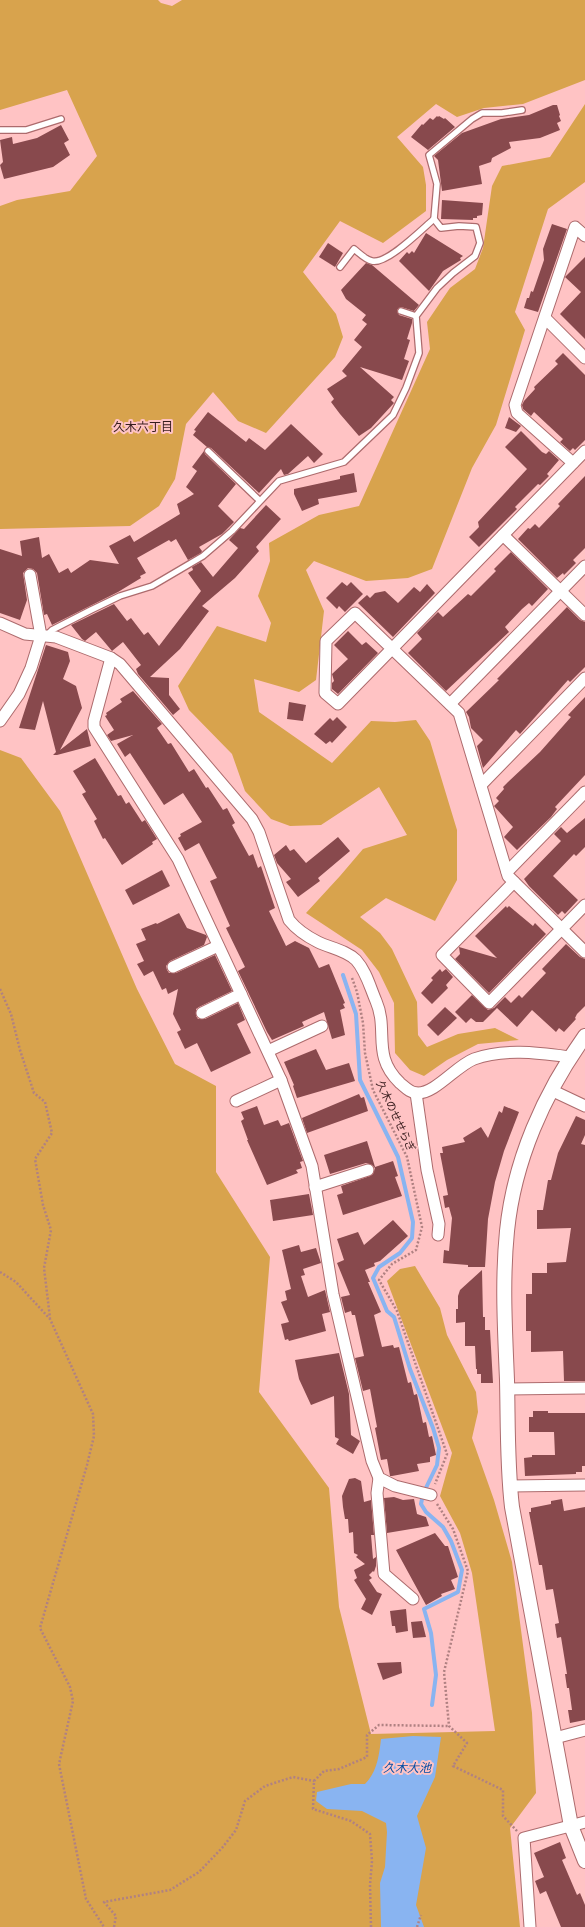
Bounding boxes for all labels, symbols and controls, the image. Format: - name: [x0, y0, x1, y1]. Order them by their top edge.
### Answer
- district label: 久木六丁目: [113, 420, 173, 435]
- street label: 久木のせせらぎ: [373, 1079, 418, 1154]
- water label: 久木大池: [383, 1761, 432, 1776]

